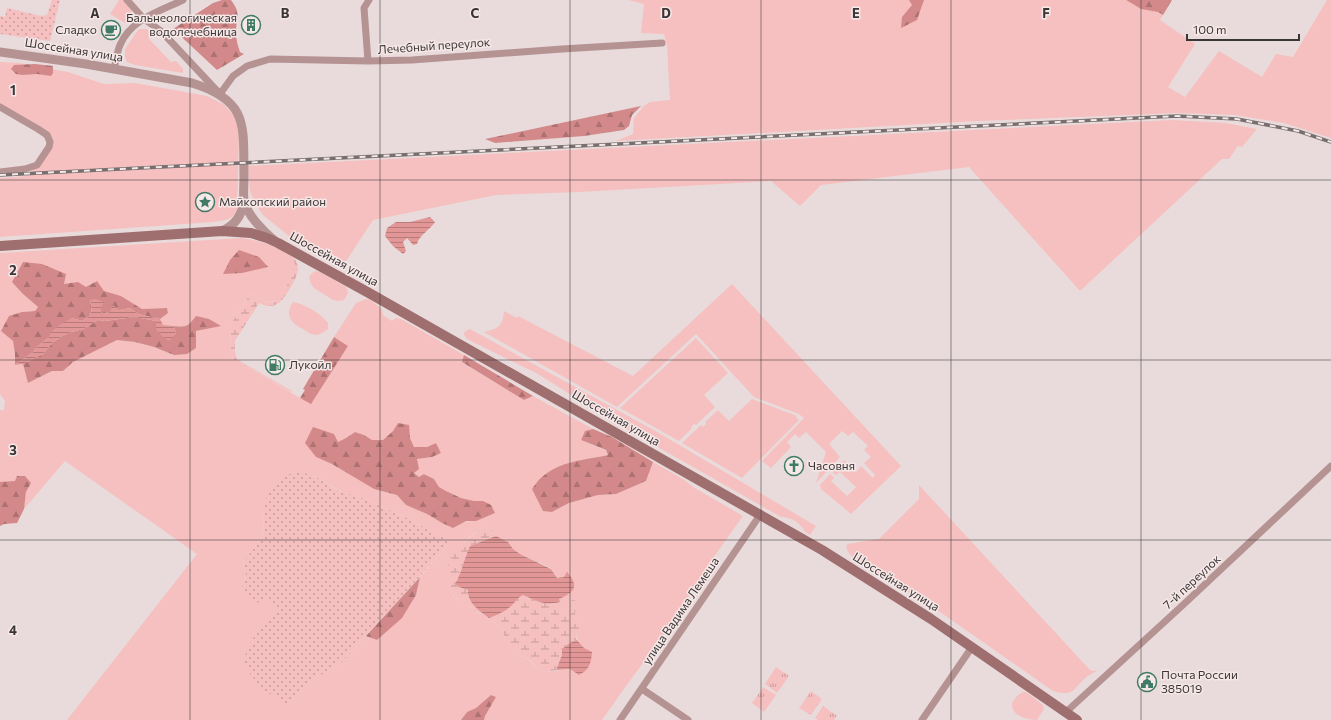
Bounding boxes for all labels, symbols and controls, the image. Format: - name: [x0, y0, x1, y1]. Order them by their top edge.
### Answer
- text: A: [90, 5, 100, 21]
- text: B: [281, 5, 290, 21]
- text: C: [471, 5, 480, 21]
- text: D: [661, 5, 671, 21]
- text: E: [852, 5, 860, 21]
- text: F: [1042, 5, 1050, 21]
- place label: Бальнеологическая водолечебница: [126, 10, 237, 38]
- building icon: Бальнеологическая водолечебница: [240, 14, 262, 36]
- scale bar: [1187, 16, 1299, 42]
- cafe icon: Сладко: [100, 19, 122, 41]
- place label: Сладко: [55, 22, 97, 36]
- text: 100 m: [1193, 22, 1227, 36]
- street label: Шоссейная улица: [24, 34, 124, 64]
- street label: Лечебный переулок: [377, 34, 491, 56]
- text: 1: [10, 82, 16, 98]
- place icon: Майкопский район: [194, 191, 216, 213]
- place label: Майкопский район: [219, 194, 326, 208]
- street label: Шоссейная улица: [288, 228, 381, 288]
- text: 2: [9, 262, 17, 278]
- fuel station icon: Лукойл: [264, 354, 286, 376]
- place label: Лукойл: [289, 357, 331, 371]
- street label: Шоссейная улица: [570, 386, 663, 448]
- text: 3: [9, 442, 17, 458]
- church icon: Часовня: [783, 455, 805, 477]
- place label: Часовня: [808, 458, 855, 472]
- street label: Шоссейная улица: [851, 549, 942, 613]
- street label: 7-й переулок: [1160, 551, 1223, 611]
- street label: улица Вадима Лемеша: [639, 554, 721, 667]
- text: 4: [9, 622, 17, 638]
- place label: Почта России 385019: [1161, 667, 1238, 695]
- public building icon: Почта России 385019: [1136, 671, 1158, 693]

